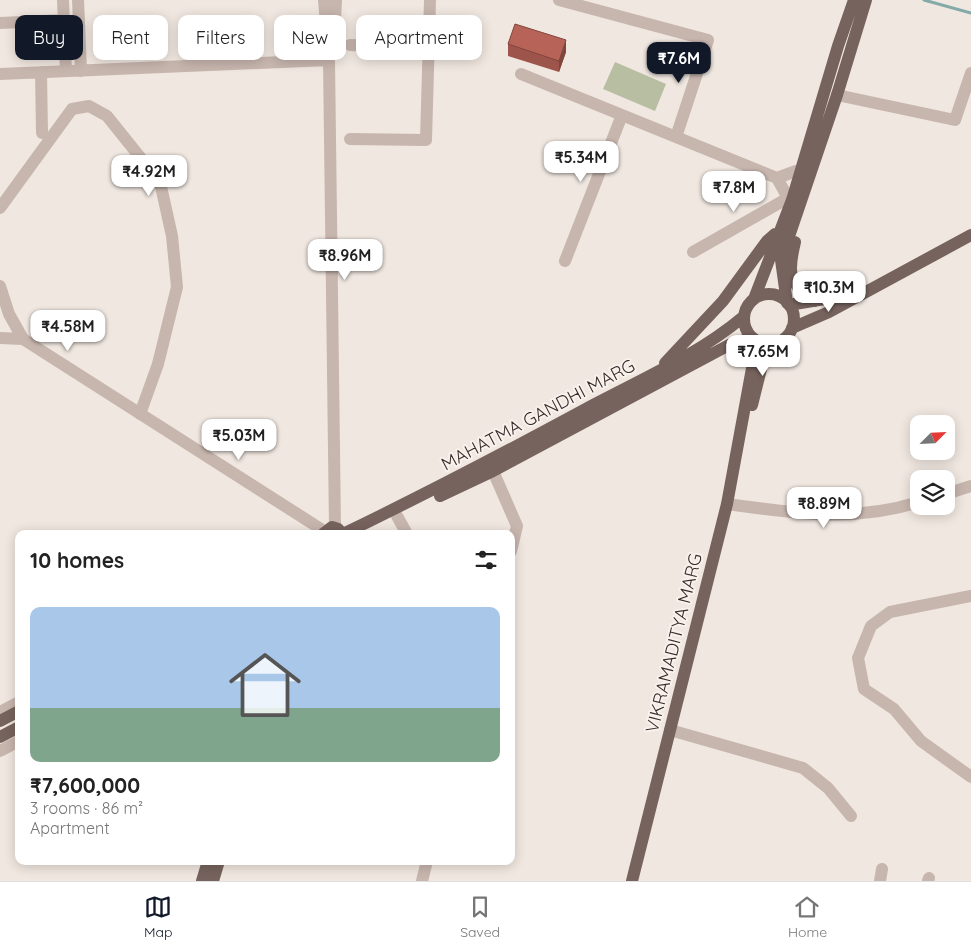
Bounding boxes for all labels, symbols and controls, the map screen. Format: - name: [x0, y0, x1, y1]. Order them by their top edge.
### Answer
- chip: Buy: [15, 15, 83, 60]
- chip: Rent: [93, 15, 168, 60]
- chip: Filters: [178, 15, 264, 60]
- chip: New: [274, 15, 346, 60]
- chip: Apartment: [356, 15, 482, 60]
- pin: ₹7.6M: [644, 42, 714, 84]
- text: ₹7.6M: [658, 48, 700, 68]
- pin: ₹5.34M: [540, 140, 622, 183]
- text: ₹5.34M: [555, 147, 607, 167]
- pin: ₹4.92M: [108, 154, 190, 197]
- text: ₹4.92M: [122, 161, 176, 181]
- pin: ₹7.8M: [699, 170, 769, 213]
- text: ₹7.8M: [713, 177, 755, 197]
- pin: ₹8.96M: [304, 238, 386, 281]
- text: ₹8.96M: [319, 245, 371, 265]
- pin: ₹10.3M: [788, 270, 870, 313]
- text: ₹10.3M: [804, 277, 854, 297]
- pin: ₹4.58M: [27, 310, 109, 352]
- text: ₹4.58M: [41, 316, 95, 336]
- pin: ₹7.65M: [722, 334, 804, 377]
- text: ₹7.65M: [737, 341, 789, 361]
- street label: MAHATMA GANDHI MARG: [437, 354, 639, 475]
- north arrow: [910, 415, 955, 460]
- map controls: [910, 415, 955, 515]
- pin: ₹5.03M: [198, 418, 280, 461]
- text: ₹5.03M: [213, 425, 265, 445]
- button: layers: [910, 470, 955, 515]
- pin: ₹8.89M: [783, 486, 865, 529]
- text: ₹8.89M: [798, 493, 850, 513]
- icon: filters: [472, 546, 500, 574]
- text: 10 homes: [30, 547, 124, 573]
- street label: VIKRAMADITYA MARG: [640, 551, 707, 735]
- icon: home: [220, 640, 310, 730]
- text: ₹7,600,000: [30, 772, 140, 798]
- text: 3 rooms · 86 m²: [30, 798, 143, 818]
- text: Apartment: [30, 818, 110, 838]
- tab: Map: [144, 893, 172, 941]
- tab: Saved: [460, 893, 500, 941]
- tab: Home: [788, 893, 827, 941]

